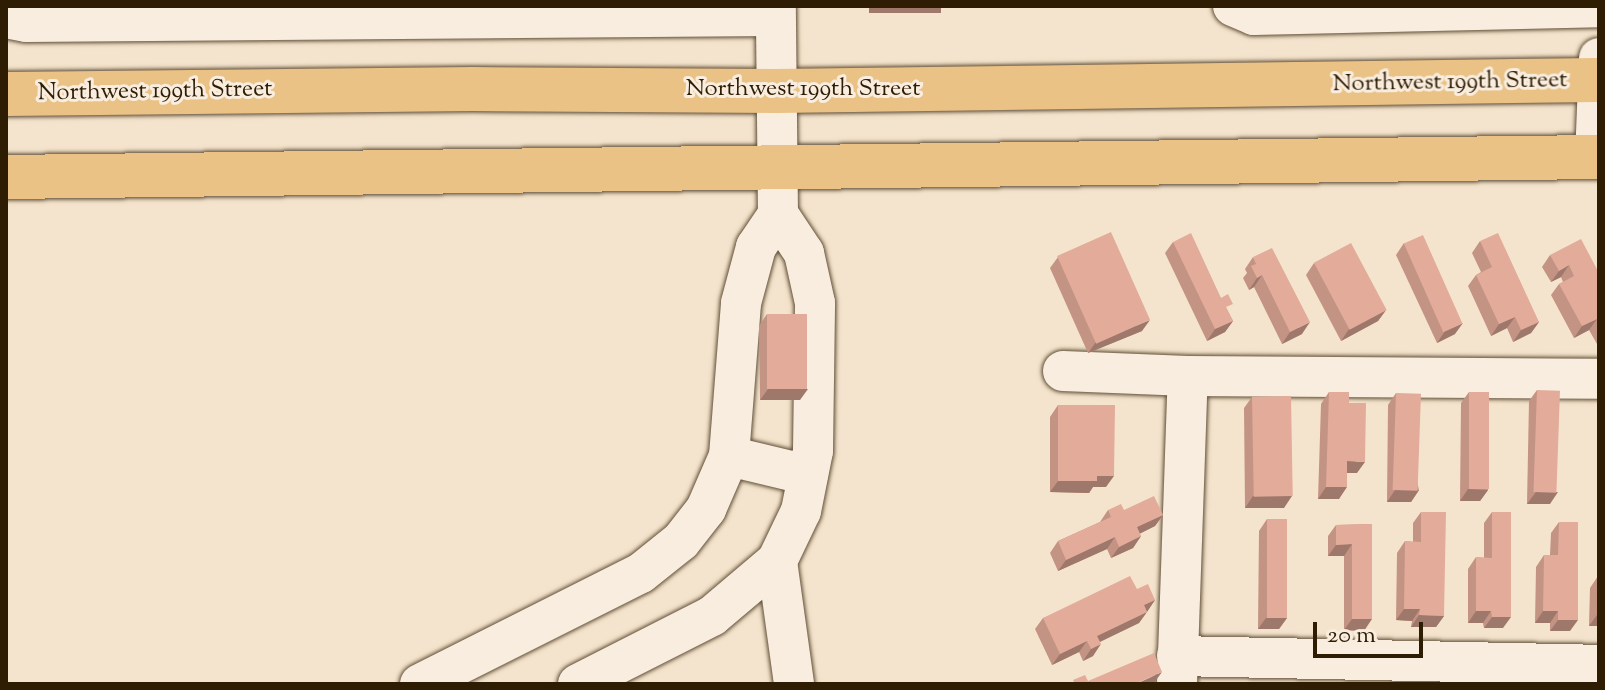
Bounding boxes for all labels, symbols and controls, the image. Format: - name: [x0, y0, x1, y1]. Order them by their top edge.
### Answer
- street label: Northwest 199th Street: [1332, 67, 1568, 99]
- street label: Northwest 199th Street: [37, 76, 273, 108]
- street label: Northwest 199th Street: [686, 76, 920, 104]
- scale bar: [1317, 606, 1427, 656]
- text: 20 m: [1327, 619, 1376, 653]

